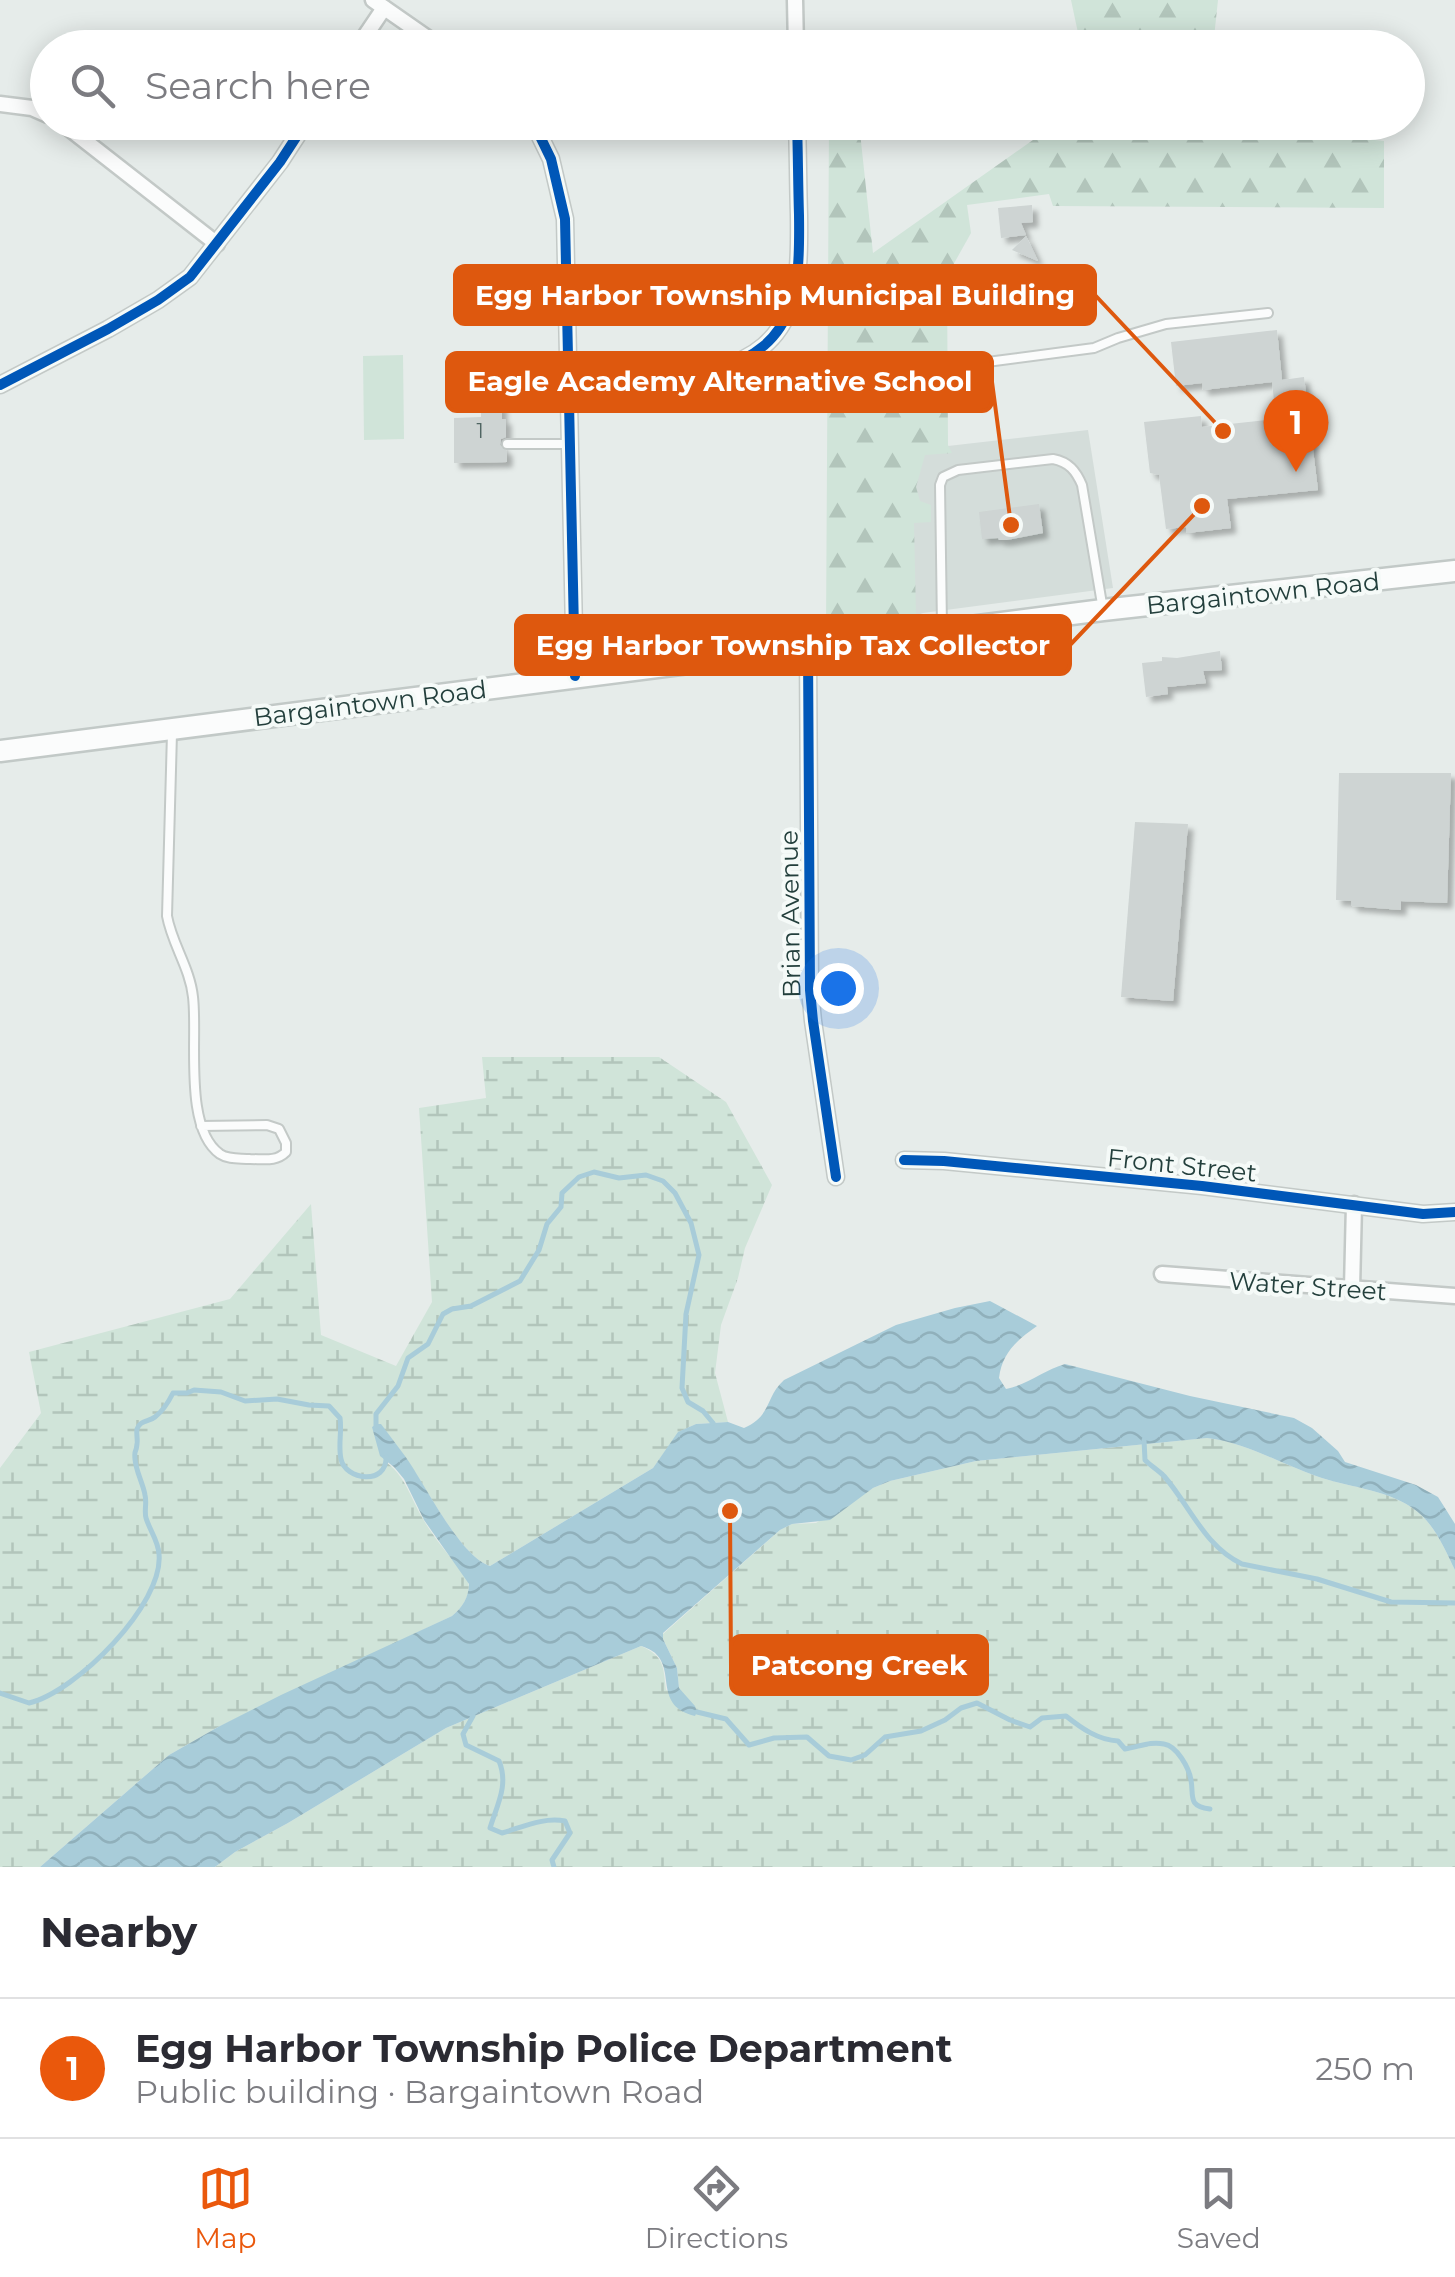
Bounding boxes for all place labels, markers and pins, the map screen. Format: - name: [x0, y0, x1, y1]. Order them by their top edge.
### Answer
- callout: Egg Harbor Township Municipal Building: [455, 266, 1095, 324]
- callout: Eagle Academy Alternative School: [447, 353, 992, 411]
- pin: 1: [1264, 390, 1328, 472]
- callout: Egg Harbor Township Tax Collector: [516, 616, 1070, 674]
- callout: Patcong Creek: [731, 1636, 987, 1694]

